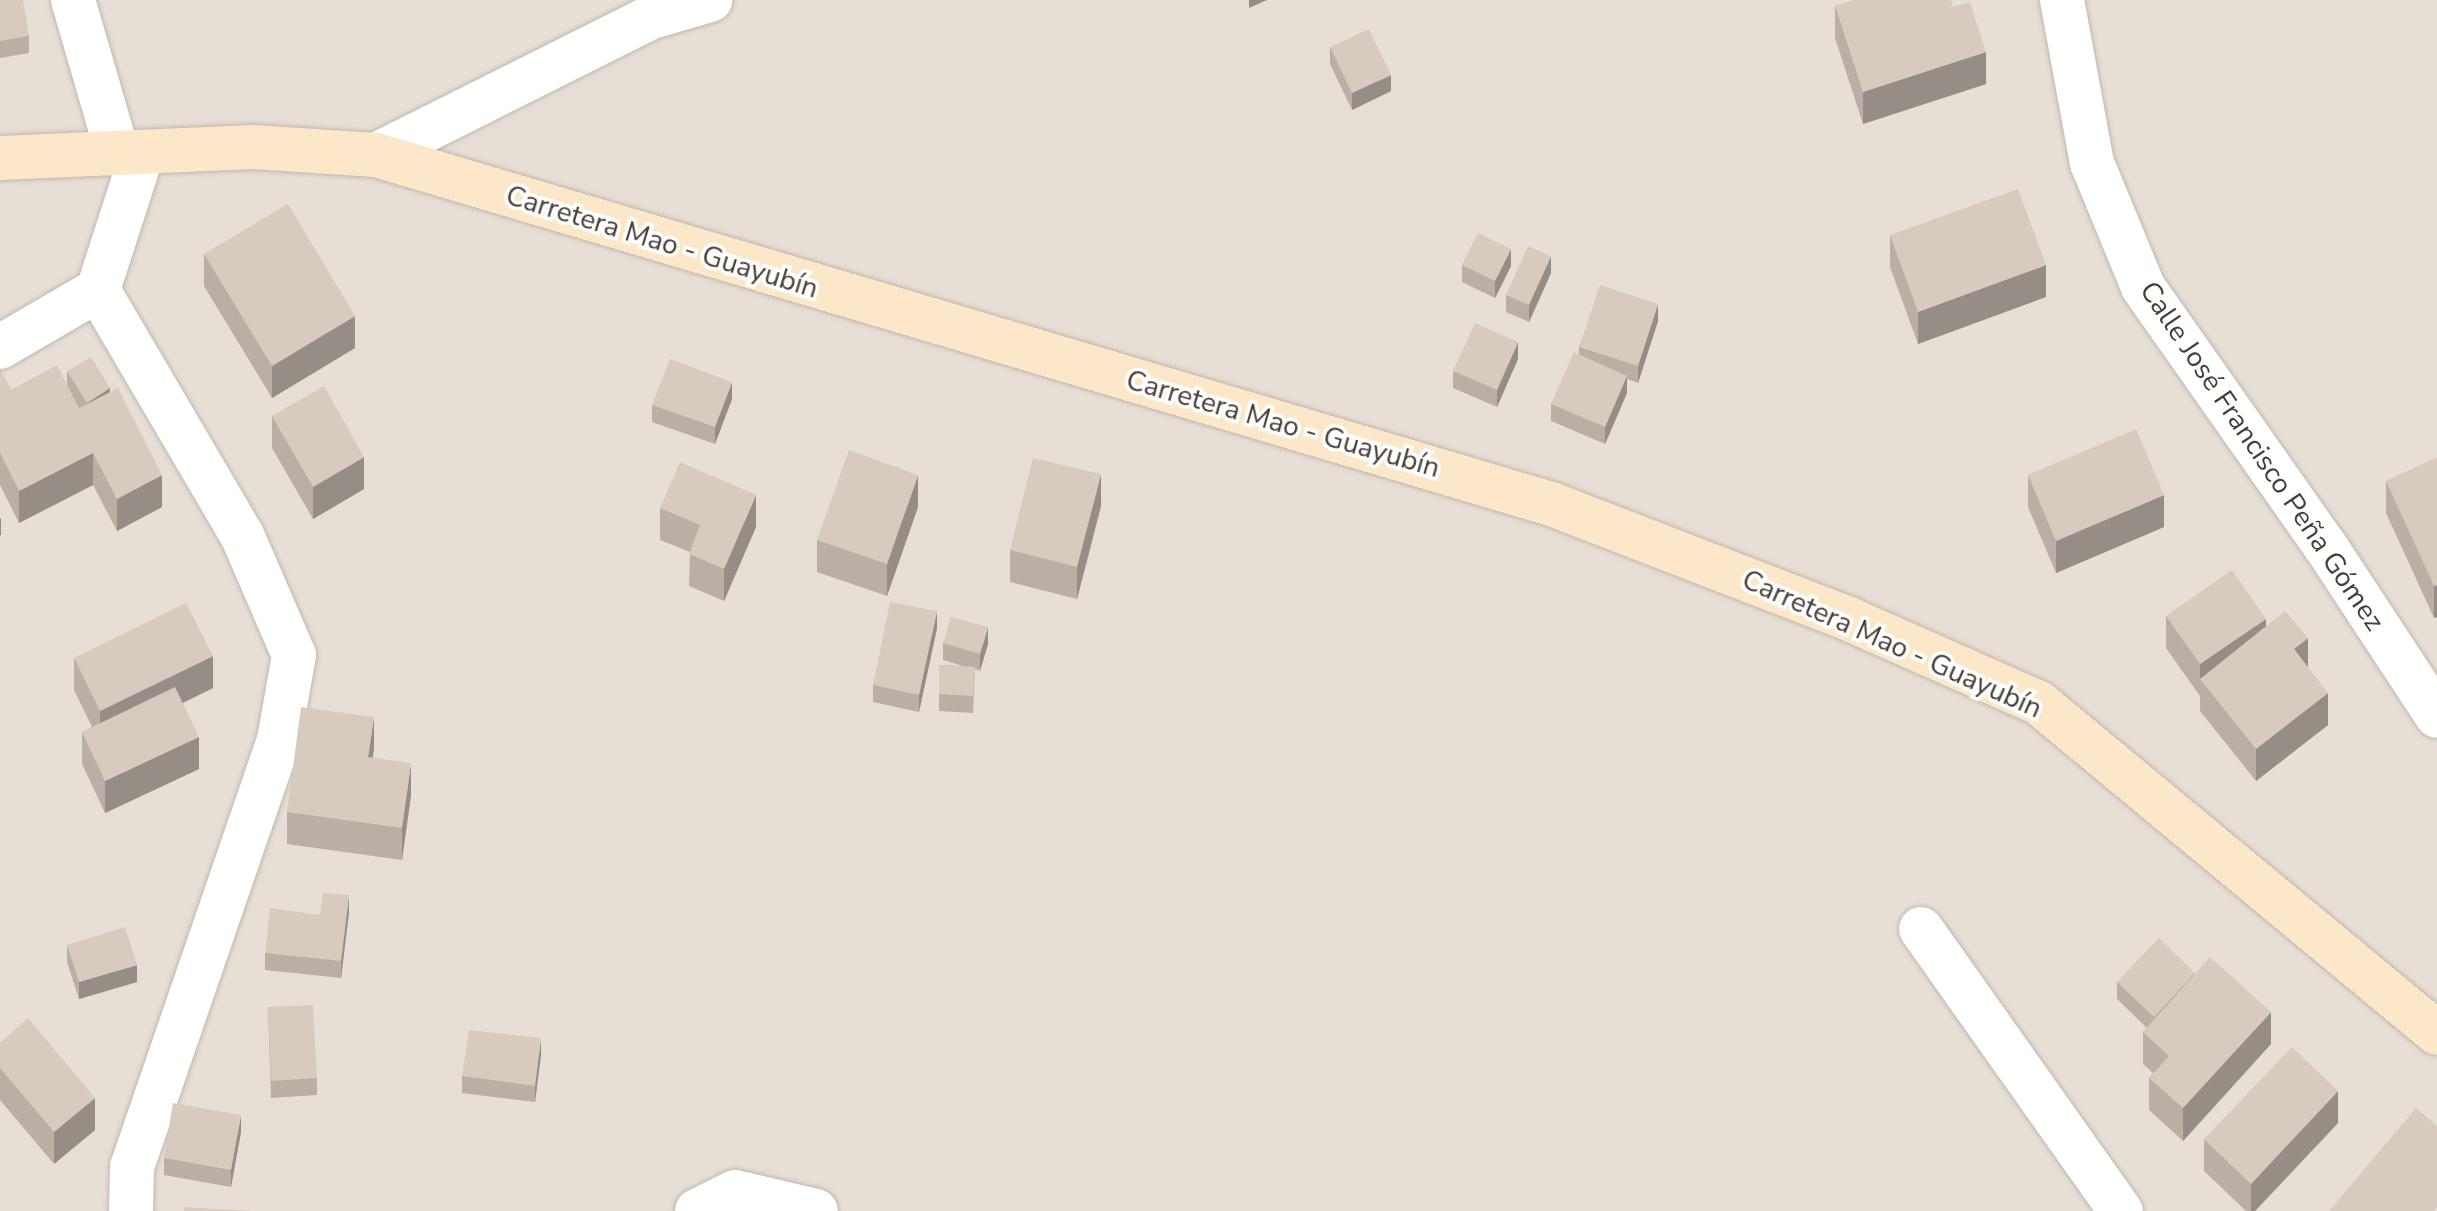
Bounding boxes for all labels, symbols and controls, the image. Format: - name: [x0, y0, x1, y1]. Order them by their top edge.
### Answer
- street label: Carretera Mao - Guayubín: [502, 178, 822, 306]
- street label: Calle José Francisco Peña Gómez: [2132, 275, 2392, 637]
- street label: Carretera Mao - Guayubín: [1122, 363, 1444, 485]
- street label: Carretera Mao - Guayubín: [1737, 563, 2047, 725]

